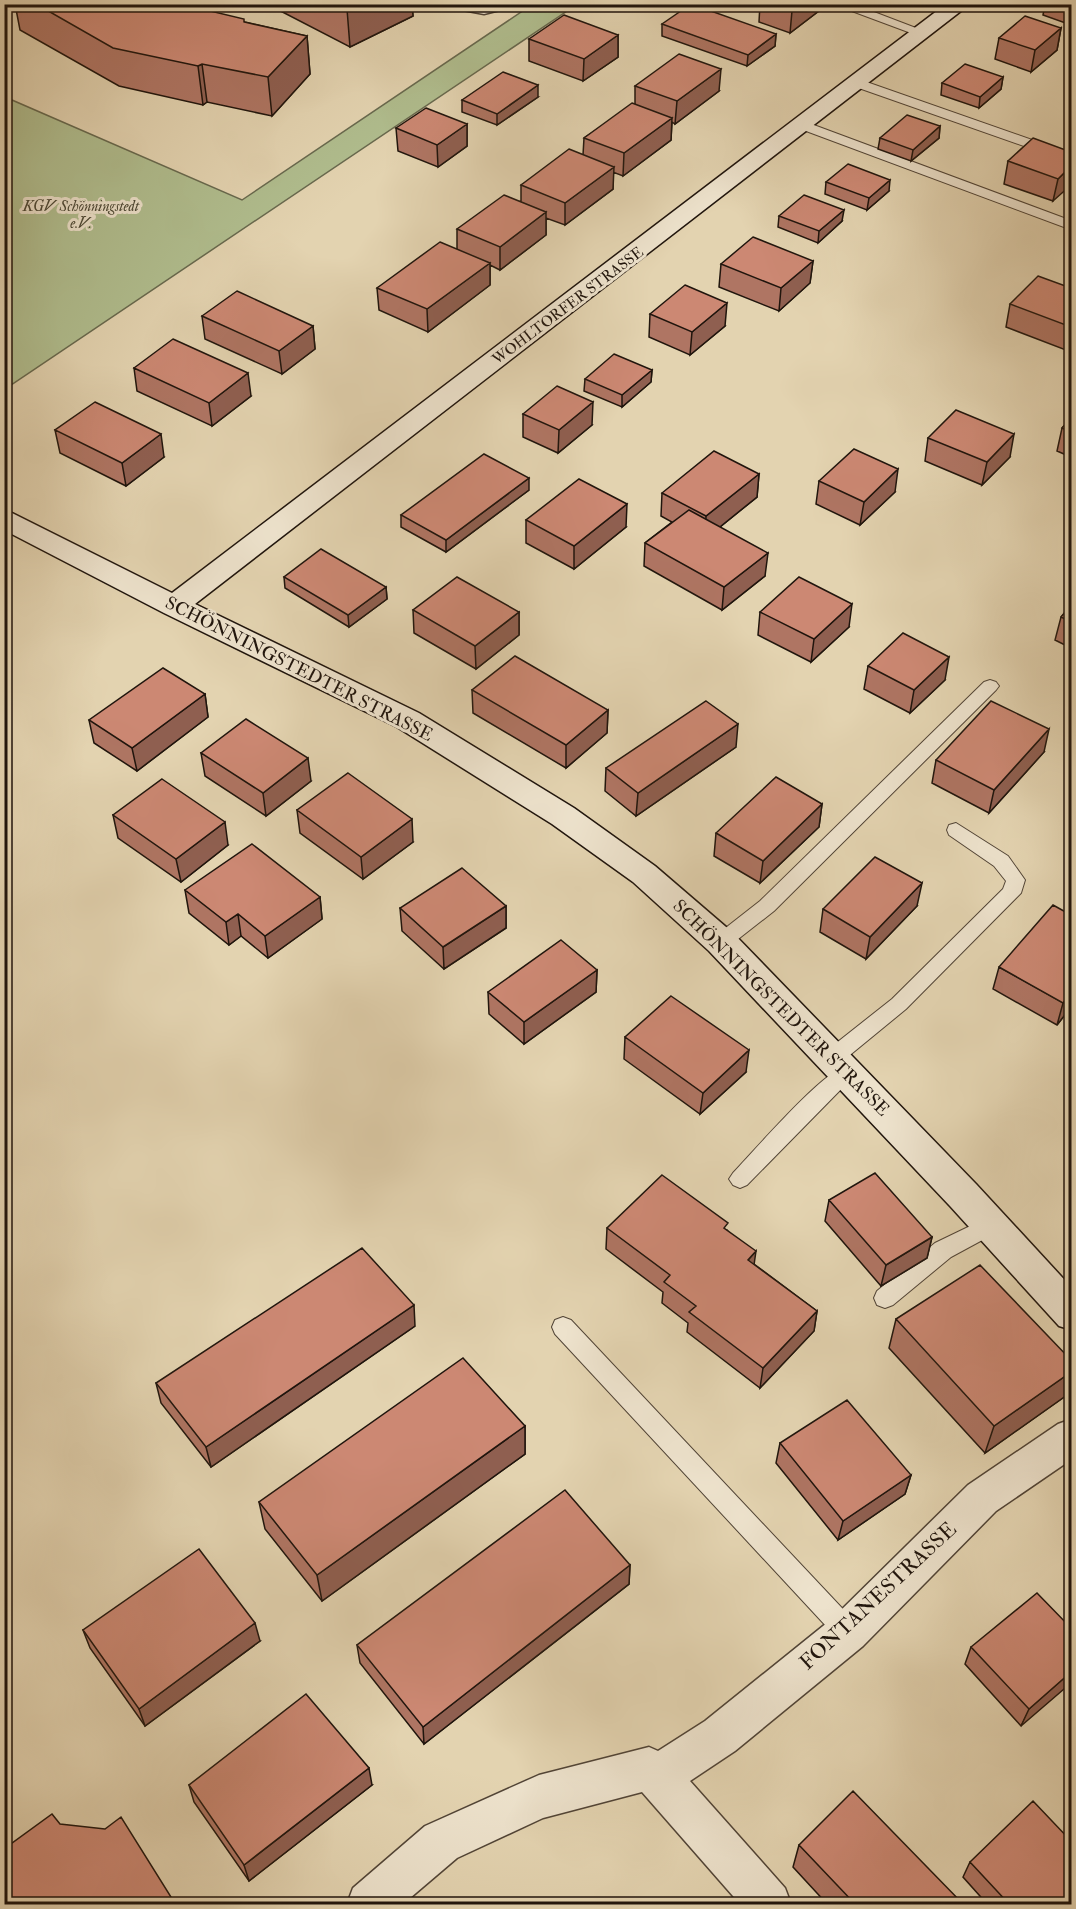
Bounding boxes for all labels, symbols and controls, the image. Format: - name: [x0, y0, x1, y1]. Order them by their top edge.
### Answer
- park label: KGV Schönningstedt e.V.: [22, 197, 140, 233]
- street label: WOHLTORFER STRASSE: [488, 243, 648, 370]
- street label: SCHÖNNINGSTEDTER STRASSE: [161, 591, 437, 747]
- street label: SCHÖNNINGSTEDTER STRASSE: [668, 895, 894, 1121]
- street label: FONTANESTRASSE: [794, 1516, 962, 1676]

